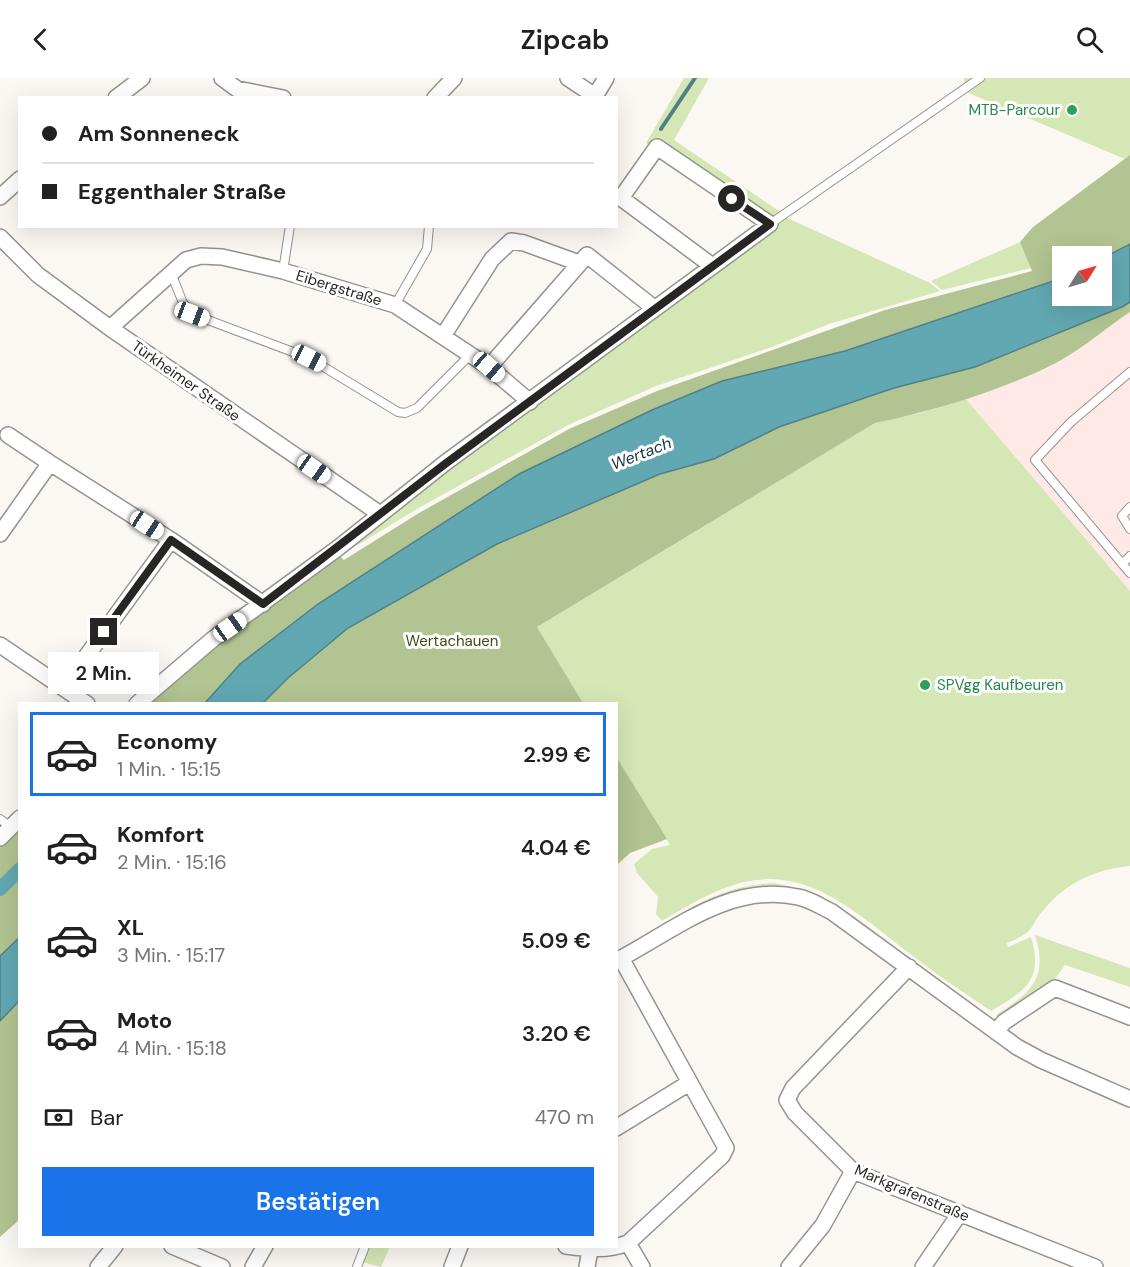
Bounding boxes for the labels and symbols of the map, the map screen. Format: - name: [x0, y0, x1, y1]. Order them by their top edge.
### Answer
- place label: MTB-Parcour: [968, 100, 1060, 120]
- marker: MTB-Parcour: [1065, 103, 1079, 117]
- route start: [718, 185, 745, 212]
- north arrow: [1052, 246, 1112, 306]
- street label: Eibergstraße: [294, 265, 384, 311]
- car: [172, 299, 212, 329]
- street label: Türkheimer Straße: [128, 336, 244, 426]
- car: [289, 342, 329, 374]
- car: [470, 348, 508, 386]
- water label: Wertach: [608, 432, 674, 475]
- car: [294, 451, 334, 487]
- car: [127, 508, 167, 542]
- car: [210, 609, 250, 645]
- route end: [90, 618, 117, 645]
- park label: Wertachauen: [406, 631, 498, 651]
- callout: 2 Min.: [48, 653, 160, 695]
- place label: SPVgg Kaufbeuren: [937, 675, 1063, 695]
- marker: SPVgg Kaufbeuren: [918, 678, 932, 692]
- street label: Markgrafenstraße: [852, 1160, 972, 1226]

